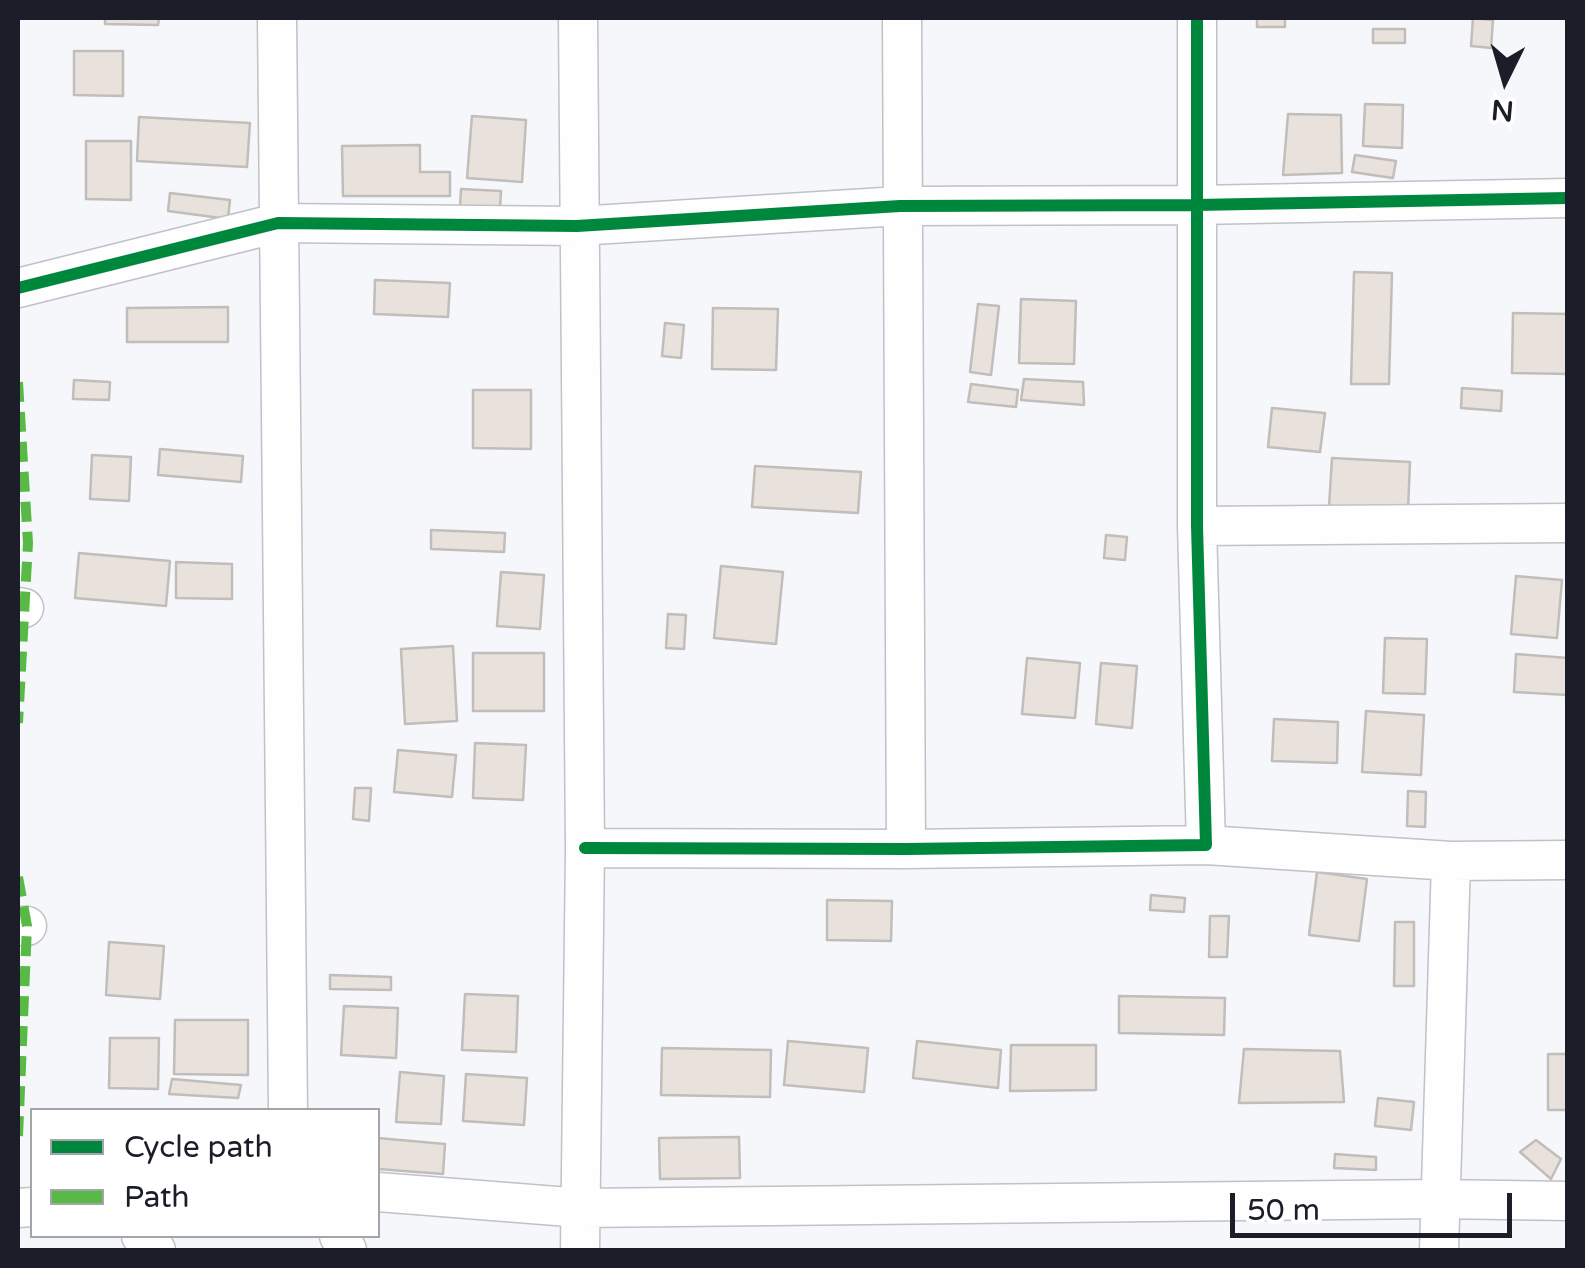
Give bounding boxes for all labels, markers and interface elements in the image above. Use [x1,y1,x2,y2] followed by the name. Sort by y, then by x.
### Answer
[1455,30,1555,130] north arrow
[1490,92,1515,128] text: N
[30,1108,380,1238] legend
[124,1129,273,1166] text: Cycle path
[1235,1173,1518,1235] scale bar
[124,1179,190,1216] text: Path
[1247,1192,1320,1229] text: 50 m

